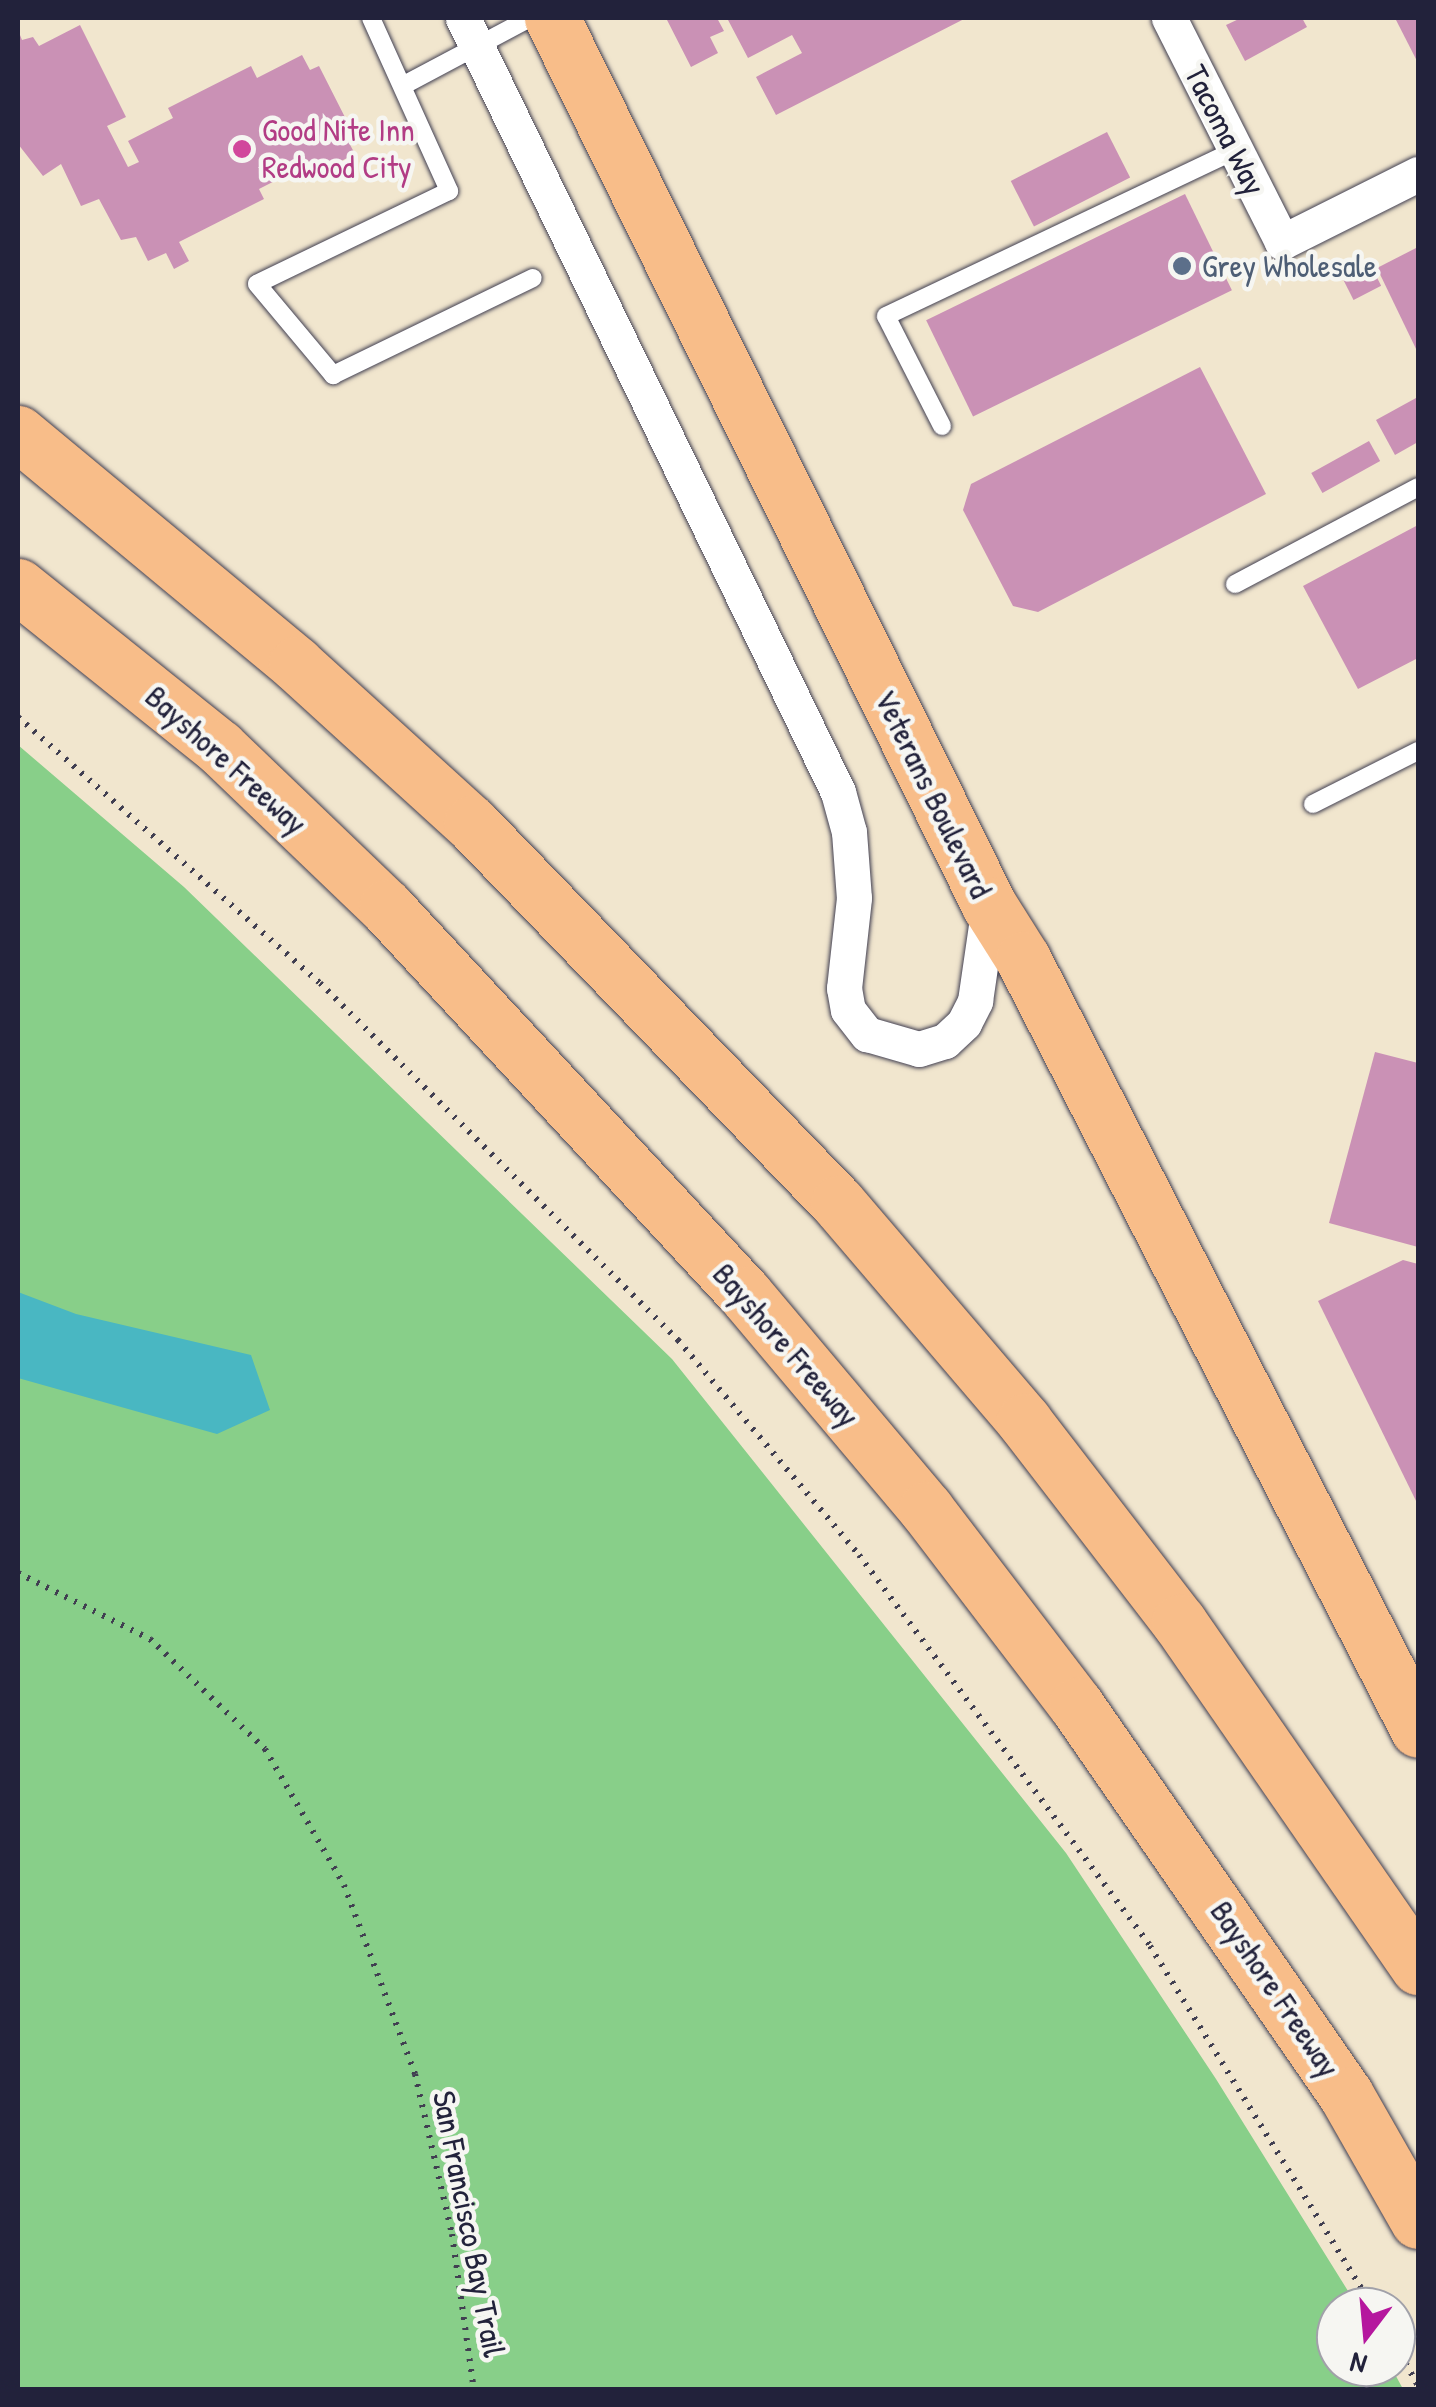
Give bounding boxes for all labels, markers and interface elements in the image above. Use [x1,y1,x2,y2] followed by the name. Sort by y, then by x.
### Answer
[1176,59,1274,201] street label: Tacoma Way
[262,112,415,187] place label: Good Nite Inn Redwood City
[231,138,253,160] marker: Good Nite Inn Redwood City
[1202,247,1377,285] place label: Grey Wholesale
[1171,255,1193,277] marker: Grey Wholesale
[137,677,315,843] street label: Bayshore Freeway
[866,684,1000,904] street label: Veterans Boulevard
[705,1255,867,1435] street label: Bayshore Freeway
[1202,1894,1348,2084] street label: Bayshore Freeway
[424,2088,514,2360] street label: San Francisco Bay Trail
[1316,2287,1416,2387] north arrow
[1346,2344,1371,2384] text: N

